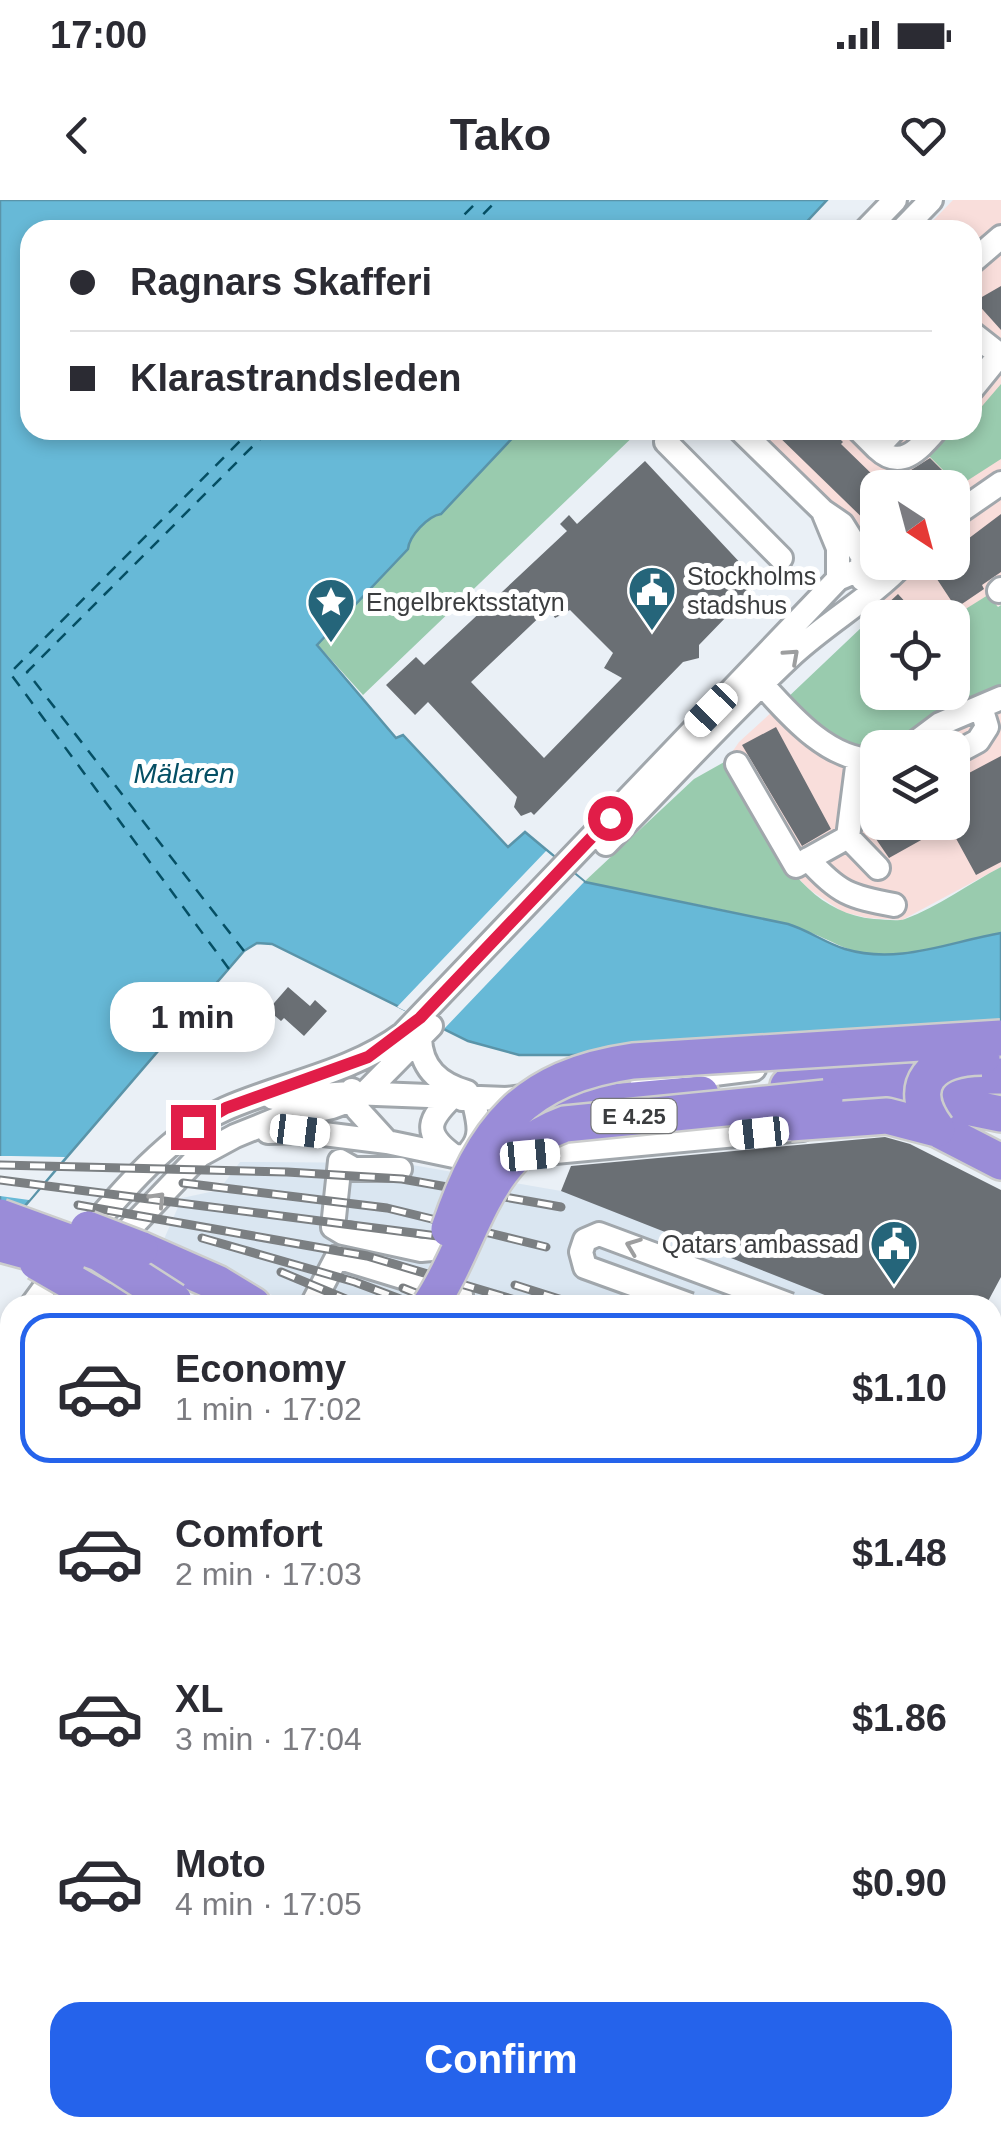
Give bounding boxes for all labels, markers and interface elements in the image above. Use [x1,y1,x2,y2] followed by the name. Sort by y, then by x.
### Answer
[50,14,147,56] text: 17:00
[50,108,105,163] icon: back
[896,108,951,163] icon: heart
[450,109,551,160] text: Tako
[130,261,432,303] text: Ragnars Skafferi
[130,357,462,399] text: Klarastrandsleden
[860,470,970,580] north arrow
[860,470,970,840] map controls
[687,562,816,619] place label: Stockholms stadshus
[626,564,678,632] public building icon: Stockholms stadshus
[305,576,357,644] place icon: Engelbrektsstatyn
[366,588,565,616] place label: Engelbrektsstatyn
[860,600,970,710] button: locate
[780,650,798,668] one-way arrow
[679,678,743,742] car
[860,730,970,840] button: layers
[133,758,235,789] water label: Mälaren
[588,796,633,841] route start
[110,982,276,1052] callout: 1 min
[151,999,234,1035] text: 1 min
[592,1099,676,1133] road number: E 4.25
[171,1105,216,1150] route end
[268,1112,332,1150] car
[728,1115,790,1151] car
[499,1137,561,1173] car
[146,1192,164,1211] one-way arrow
[868,1218,920,1286] public building icon: Qatars ambassad
[662,1230,859,1258] place label: Qatars ambassad
[625,1237,642,1258] one-way arrow
[55,1343,145,1433] icon: car
[175,1348,346,1390] text: Economy
[852,1367,947,1409] text: $1.10
[175,1391,362,1427] text: 1 min · 17:02
[55,1508,145,1598] icon: car
[175,1513,323,1555] text: Comfort
[852,1532,947,1574] text: $1.48
[175,1556,362,1592] text: 2 min · 17:03
[55,1673,145,1763] icon: car
[175,1678,224,1720] text: XL
[852,1697,947,1739] text: $1.86
[175,1721,362,1757] text: 3 min · 17:04
[55,1838,145,1928] icon: car
[175,1843,266,1885] text: Moto
[852,1862,947,1904] text: $0.90
[175,1886,362,1922] text: 4 min · 17:05
[50,2002,952,2117] button: Confirm

